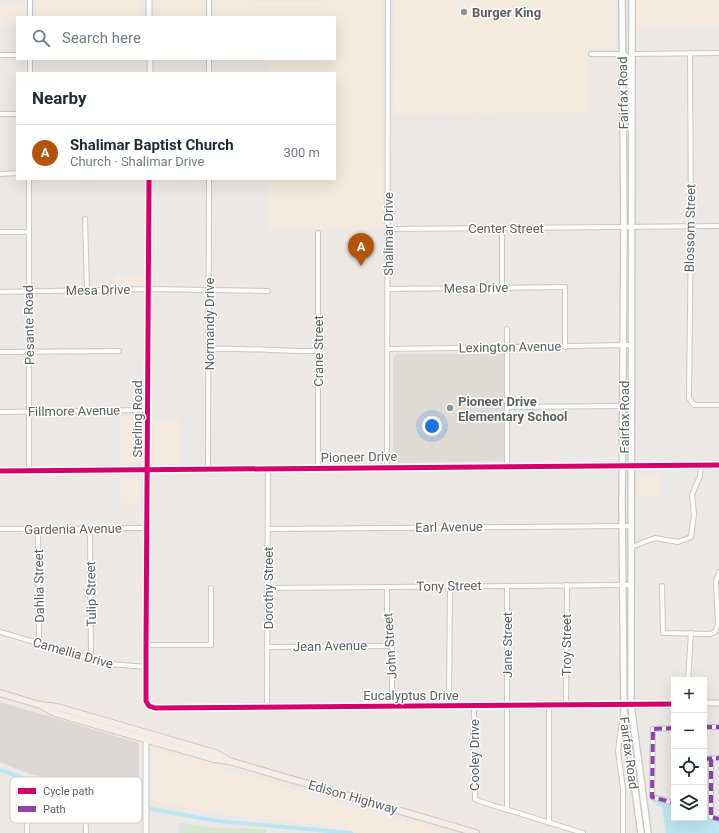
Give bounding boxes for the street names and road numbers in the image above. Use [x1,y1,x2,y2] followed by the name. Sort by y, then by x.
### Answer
[615,56,631,130] street label: Fairfax Road
[682,184,698,272] street label: Blossom Street
[381,192,396,276] street label: Shalimar Drive
[468,221,544,236] street label: Center Street
[202,278,217,370] street label: Normandy Drive
[444,280,508,296] street label: Mesa Drive
[66,282,130,298] street label: Mesa Drive
[21,285,37,365] street label: Pesante Road
[311,315,326,387] street label: Crane Street
[459,339,561,355] street label: Lexington Avenue
[130,380,145,458] street label: Sterling Road
[617,381,632,453] street label: Fairfax Road
[28,403,120,419] street label: Fillmore Avenue
[321,449,398,465] street label: Pioneer Drive
[415,519,483,535] street label: Earl Avenue
[24,521,122,537] street label: Gardenia Avenue
[261,547,276,629] street label: Dorothy Street
[31,549,47,623] street label: Dahlia Street
[83,561,99,627] street label: Tulip Street
[416,578,482,594] street label: Tony Street
[380,612,400,680] street label: John Street
[500,612,515,678] street label: Jane Street
[559,614,574,676] street label: Troy Street
[31,634,115,672] street label: Camellia Drive
[293,638,367,654] street label: Jean Avenue
[363,688,459,703] street label: Eucalyptus Drive
[617,716,641,790] street label: Fairfax Road
[467,719,482,791] street label: Cooley Drive
[307,777,399,817] street label: Edison Highway

